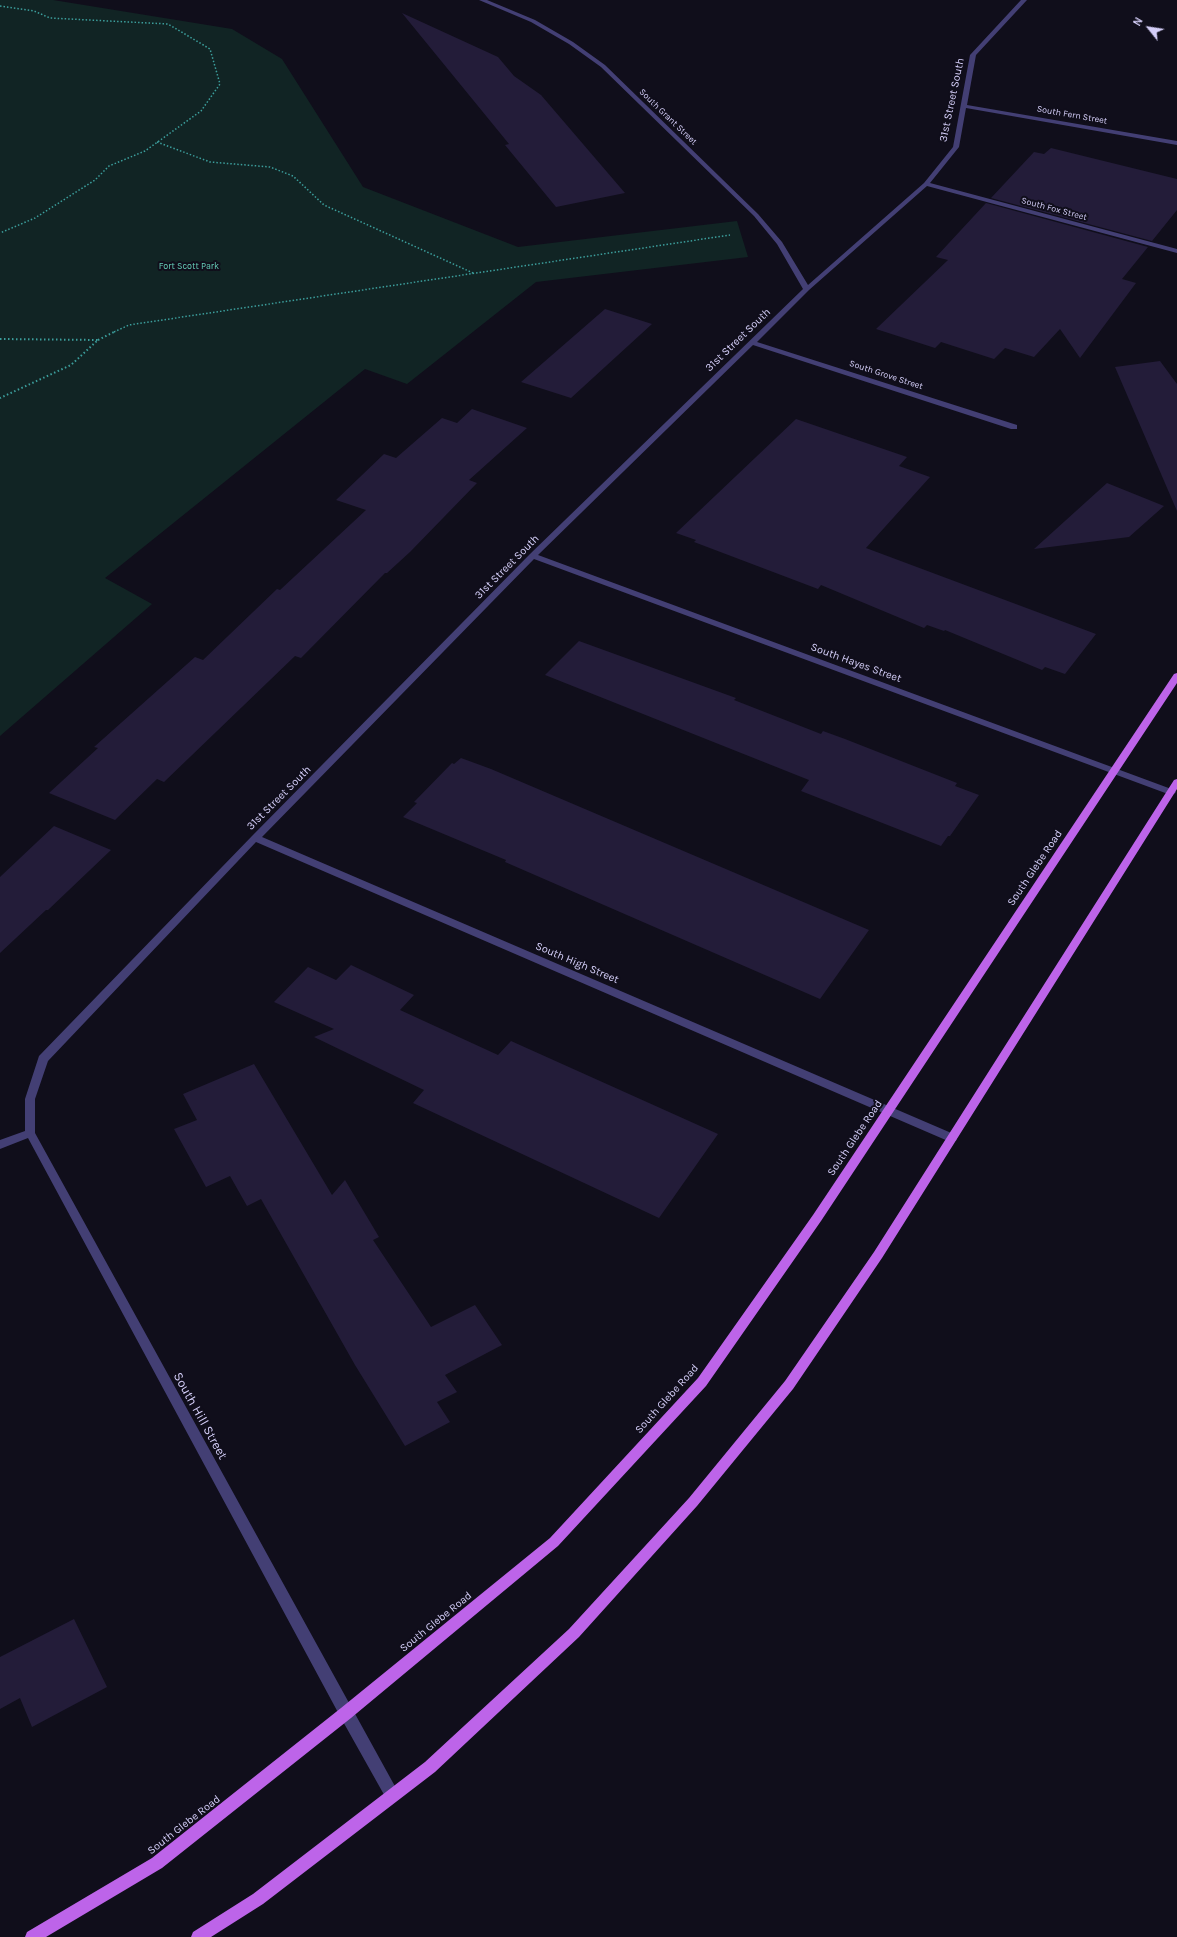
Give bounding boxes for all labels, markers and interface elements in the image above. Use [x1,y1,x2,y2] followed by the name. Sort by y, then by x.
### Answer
[1129,8,1169,48] north arrow
[1131,15,1146,28] text: N
[937,57,967,143] street label: 31st Street South
[637,87,699,147] street label: South Grant Street
[1036,103,1108,127] street label: South Fern Street
[1020,195,1088,223] street label: South Fox Street
[159,261,219,271] park label: Fort Scott Park
[703,306,773,374] street label: 31st Street South
[848,358,924,392] street label: South Grove Street
[472,532,542,602] street label: 31st Street South
[809,640,903,686] street label: South Hayes Street
[244,763,314,833] street label: 31st Street South
[1005,828,1065,908] street label: South Glebe Road
[533,940,621,986] street label: South High Street
[825,1098,885,1178] street label: South Glebe Road
[632,1362,702,1436] street label: South Glebe Road
[170,1370,230,1462] street label: South Hill Street
[397,1589,475,1655] street label: South Glebe Road
[145,1793,223,1857] street label: South Glebe Road

